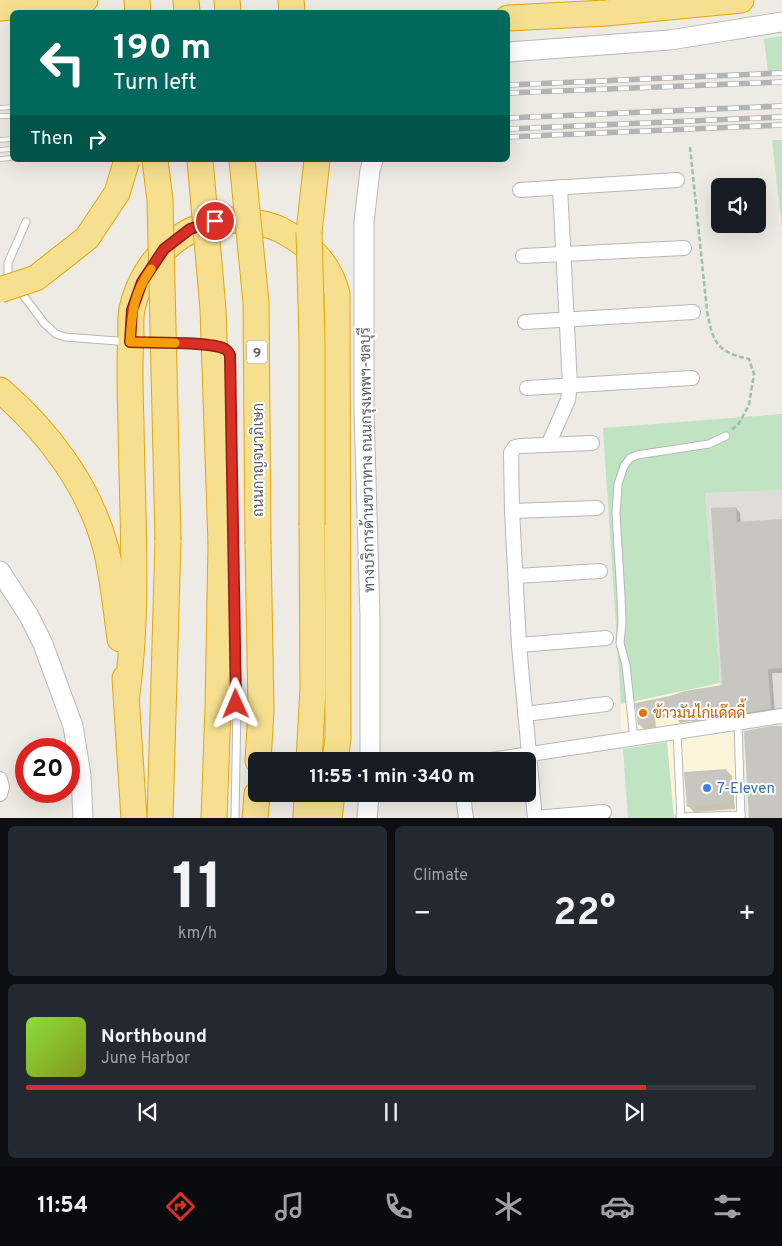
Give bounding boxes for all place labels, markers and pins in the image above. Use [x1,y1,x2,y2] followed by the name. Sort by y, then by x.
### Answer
[194,200,236,242] pin
[653,698,746,724] place label: ข้าวมันไก่แด๊ดดี้
[637,707,649,719] marker: ข้าวมันไก่แด๊ดดี้
[717,780,775,799] place label: 7-Eleven
[701,782,713,794] marker: 7-Eleven

